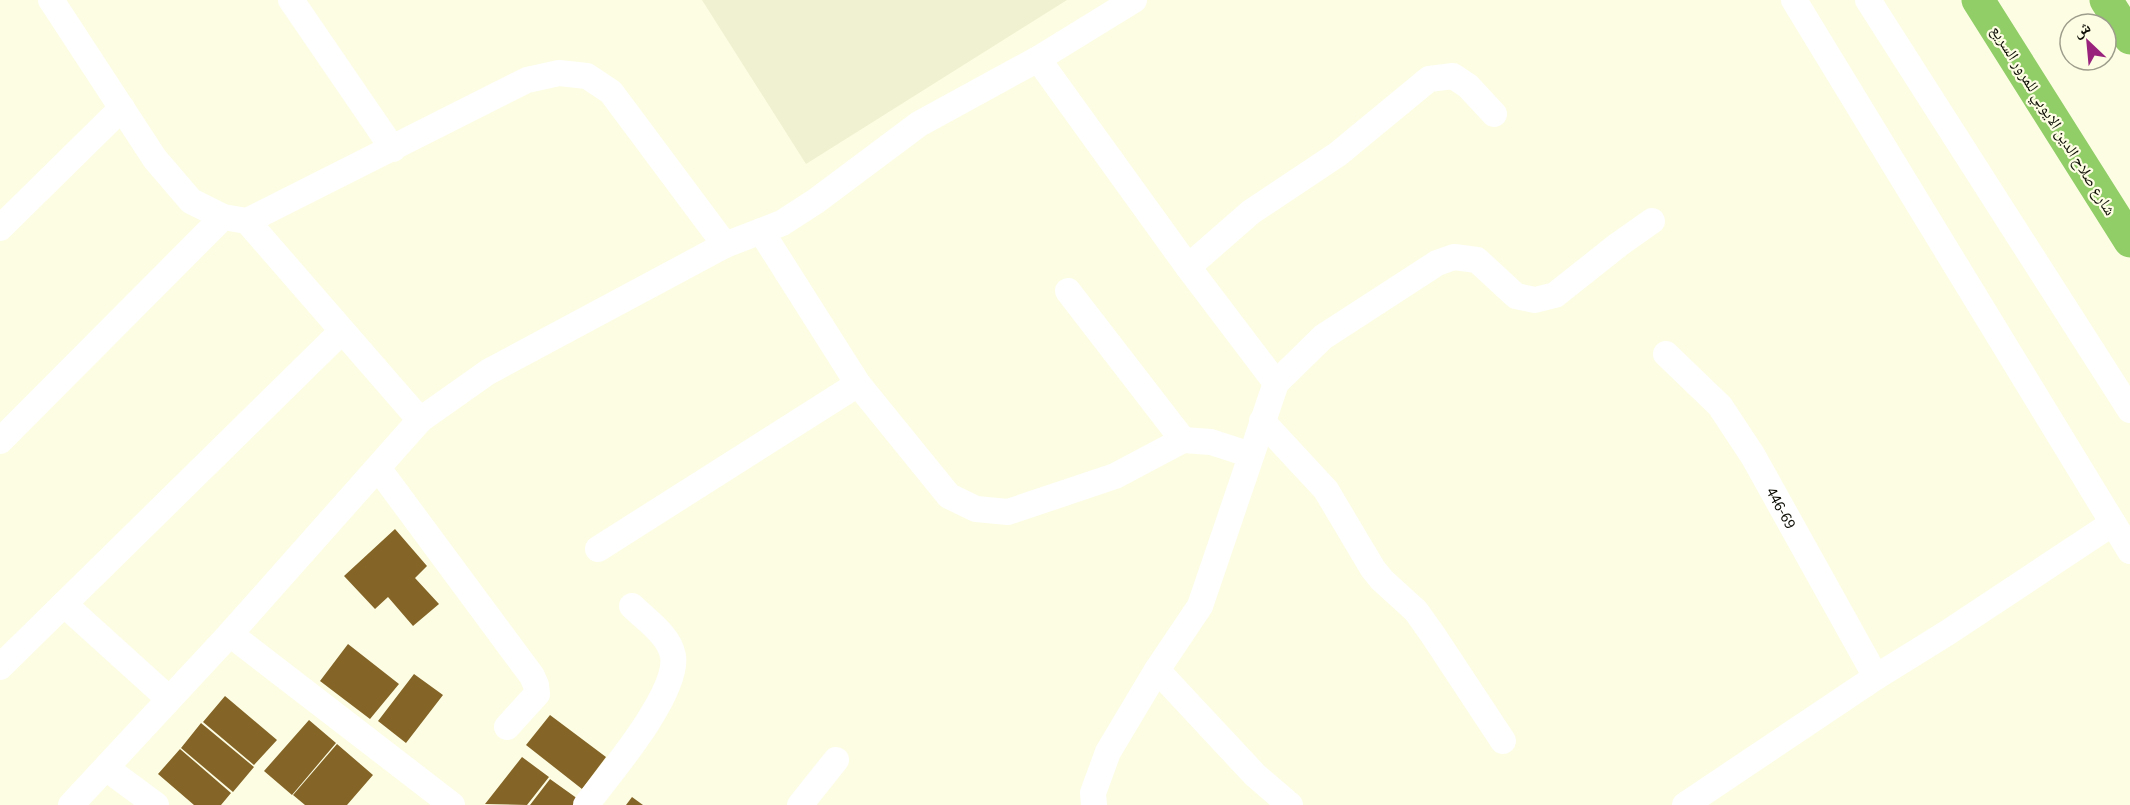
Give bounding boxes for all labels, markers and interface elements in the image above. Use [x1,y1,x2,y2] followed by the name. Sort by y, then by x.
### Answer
[2058,12,2118,72] north arrow
[1987,21,2121,219] street label: شارع صلاح الدين الايوبي للمرور السريع
[1760,483,1801,533] street label: 446-69

